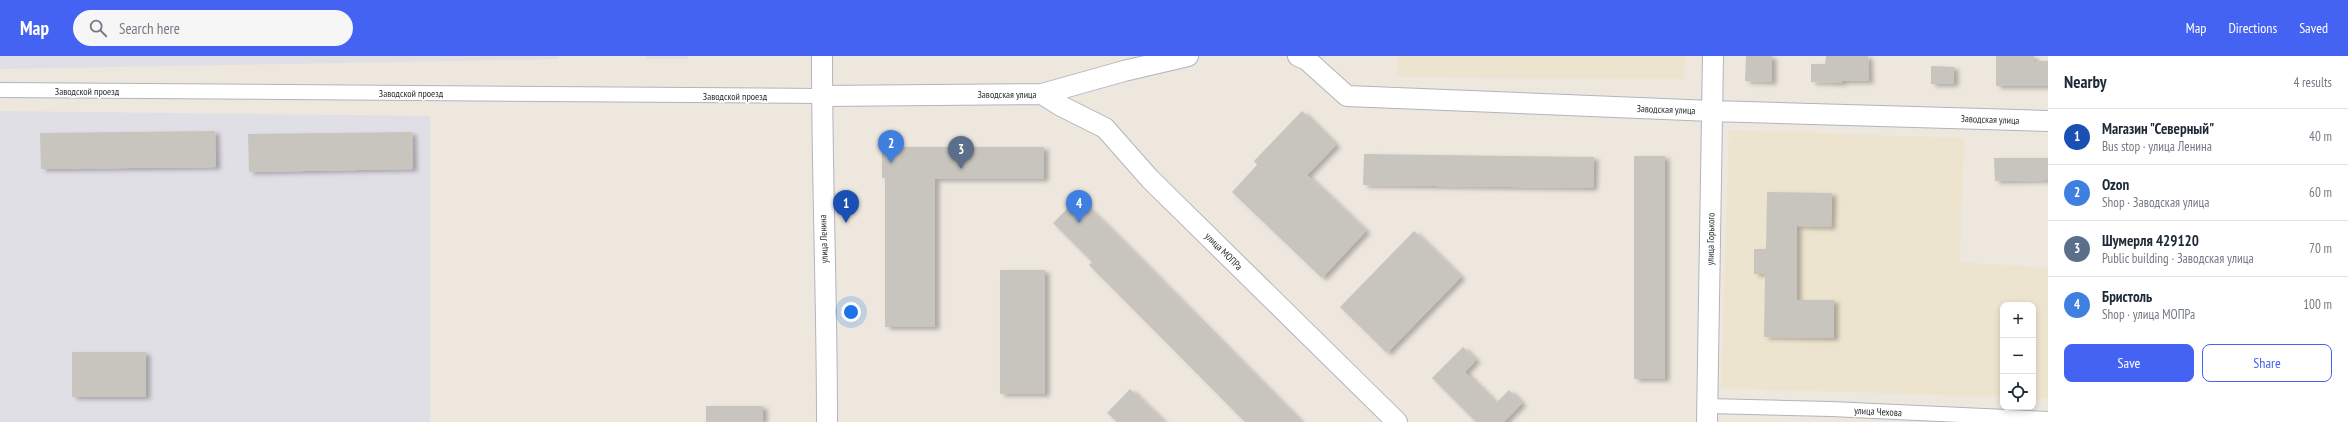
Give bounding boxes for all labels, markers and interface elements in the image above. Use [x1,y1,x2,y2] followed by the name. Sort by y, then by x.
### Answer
[73,10,353,46] search box
[20,16,49,40] text: Map
[87,17,109,39] icon: search
[119,19,180,38] text: Search here
[2186,19,2206,37] text: Map
[2228,19,2277,37] text: Directions
[2299,19,2328,37] text: Saved
[2064,71,2107,93] text: Nearby
[2293,74,2332,91] text: 4 results
[55,85,120,98] street label: Заводской проезд
[379,87,444,100] street label: Заводской проезд
[978,88,1036,101] street label: Заводская улица
[703,90,768,103] street label: Заводской проезд
[1636,102,1696,117] street label: Заводская улица
[1960,112,2020,127] street label: Заводская улица
[2102,119,2214,138] text: Магазин "Северный"
[2074,128,2080,145] text: 1
[2309,128,2332,145] text: 40 m
[878,130,904,163] pin: 2
[948,136,974,169] pin: 3
[2102,138,2212,155] text: Bus stop · улица Ленина
[2102,175,2129,194] text: Ozon
[2074,184,2080,201] text: 2
[2309,184,2332,201] text: 60 m
[833,190,859,223] pin: 1
[1066,190,1092,223] pin: 4
[2102,194,2209,211] text: Shop · Заводская улица
[1704,212,1717,266] street label: улица Горького
[816,214,831,264] street label: улица Ленина
[1202,230,1245,273] street label: улица МОПРа
[2102,231,2199,250] text: Шумерля 429120
[2074,240,2080,257] text: 3
[2309,240,2332,257] text: 70 m
[2102,250,2254,267] text: Public building · Заводская улица
[2102,287,2152,306] text: Бристоль
[2074,296,2080,313] text: 4
[2303,296,2332,313] text: 100 m
[841,302,861,322] your location
[2000,302,2036,410] map controls
[2000,302,2036,338] button: +
[2102,306,2195,323] text: Shop · улица МОПРа
[2000,338,2036,374] button: −
[2064,344,2194,382] button: Save
[2202,344,2332,382] button: Share
[2000,374,2036,410] button: locate
[1854,404,1902,419] street label: улица Чехова

